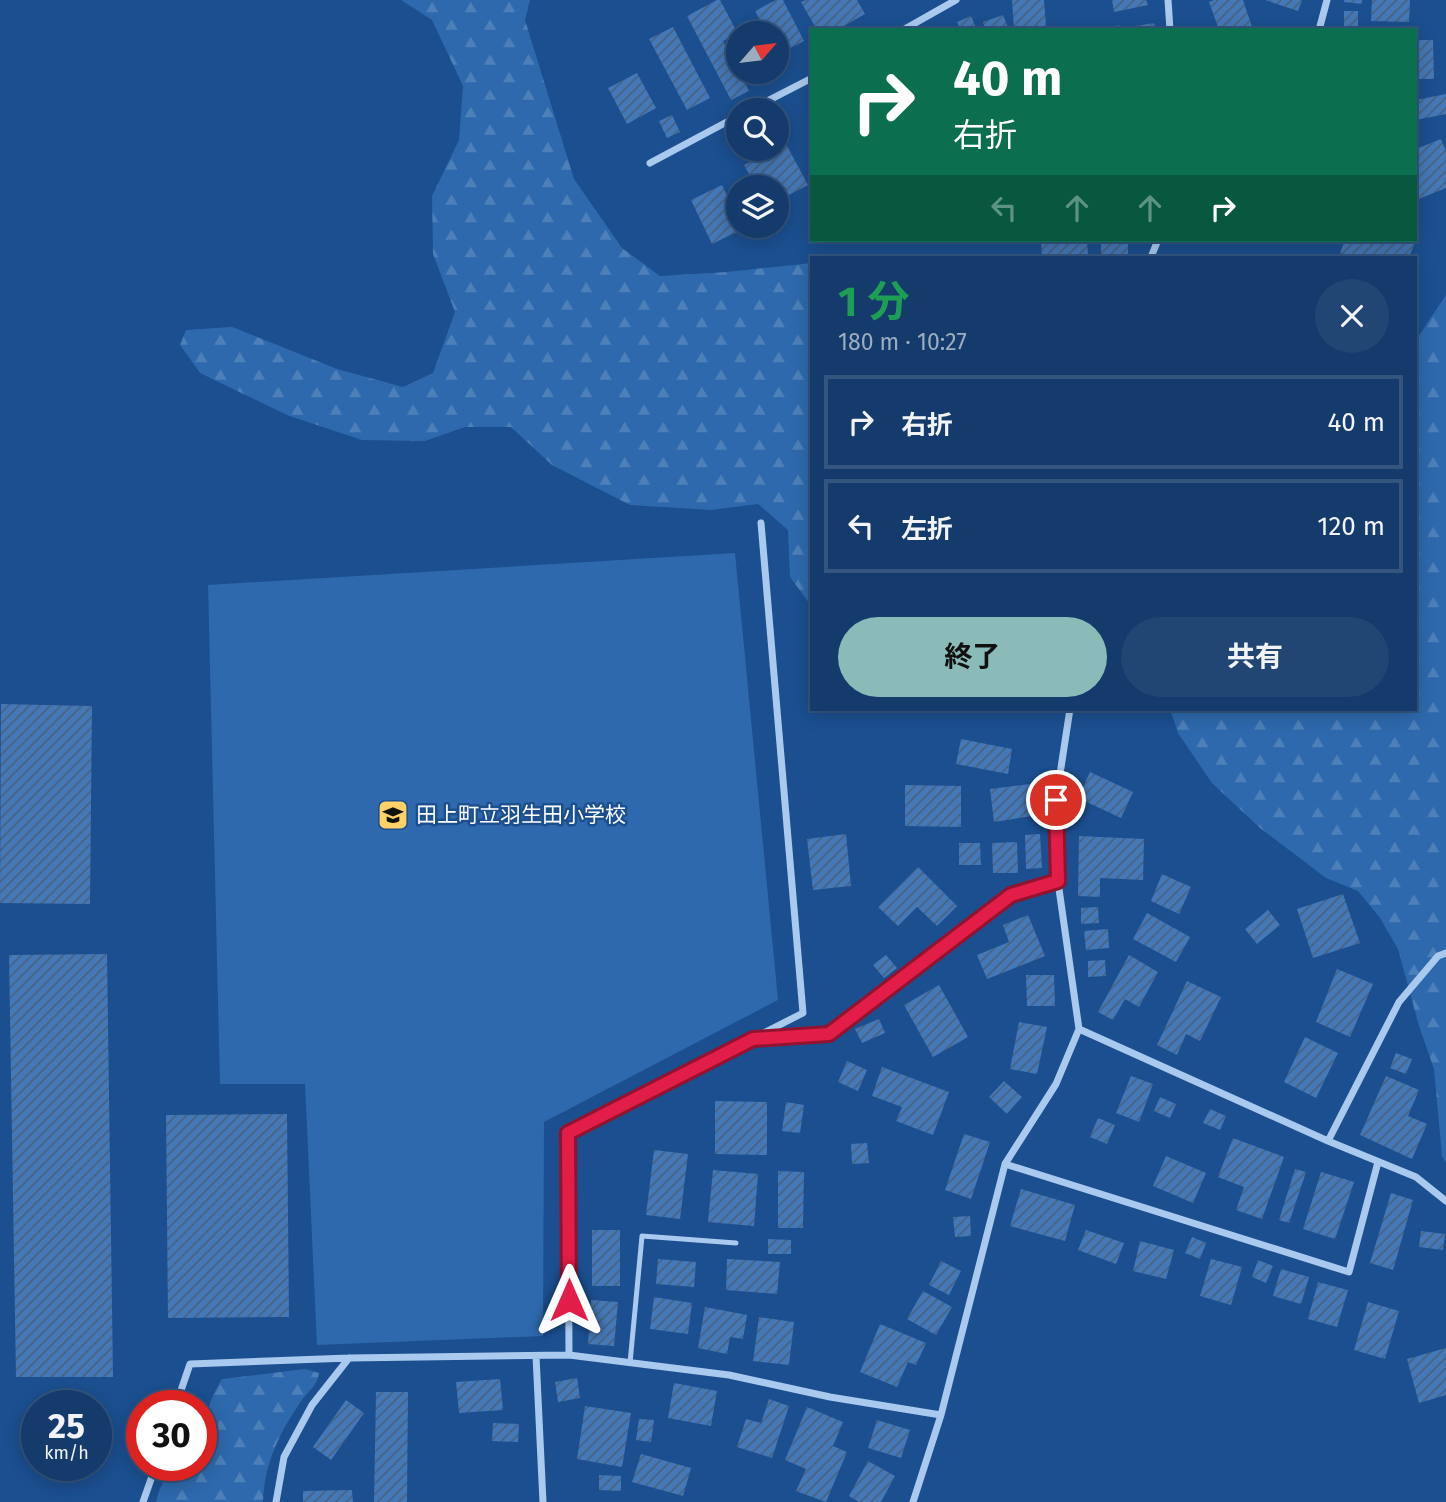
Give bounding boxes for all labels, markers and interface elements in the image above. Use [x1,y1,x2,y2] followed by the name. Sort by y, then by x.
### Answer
[726,21,789,84] north arrow
[726,21,789,238] map controls
[953,49,1062,108] text: 40 m
[838,56,929,147] icon: right
[726,98,789,161] button: search
[953,116,1017,154] text: 右折
[726,175,789,238] button: layers
[985,189,1023,227] icon: left
[1058,189,1096,227] icon: ahead
[1131,189,1169,227] icon: ahead
[1204,189,1242,227] icon: right
[838,277,909,327] text: 1 分
[1315,279,1389,353] button: close
[838,328,967,356] text: 180 m · 10:27
[842,403,880,441] icon: right
[1327,407,1385,438] text: 40 m
[901,410,953,441] text: 右折
[842,507,880,545] icon: left
[1317,511,1385,542] text: 120 m
[901,514,953,545] text: 左折
[838,617,1107,697] button: 終了
[1121,617,1389,697] button: 共有
[1026,770,1086,830] pin
[1037,781,1075,819] icon: arrive
[376,798,410,832] school or university icon: 田上町立羽生田小学校
[416,802,626,828] place label: 田上町立羽生田小学校
[532,1263,606,1337] position arrow
[126,1390,217,1481] speed limit sign: 30
[48,1405,85,1447] text: 25
[44,1442,89,1464] text: km/h

